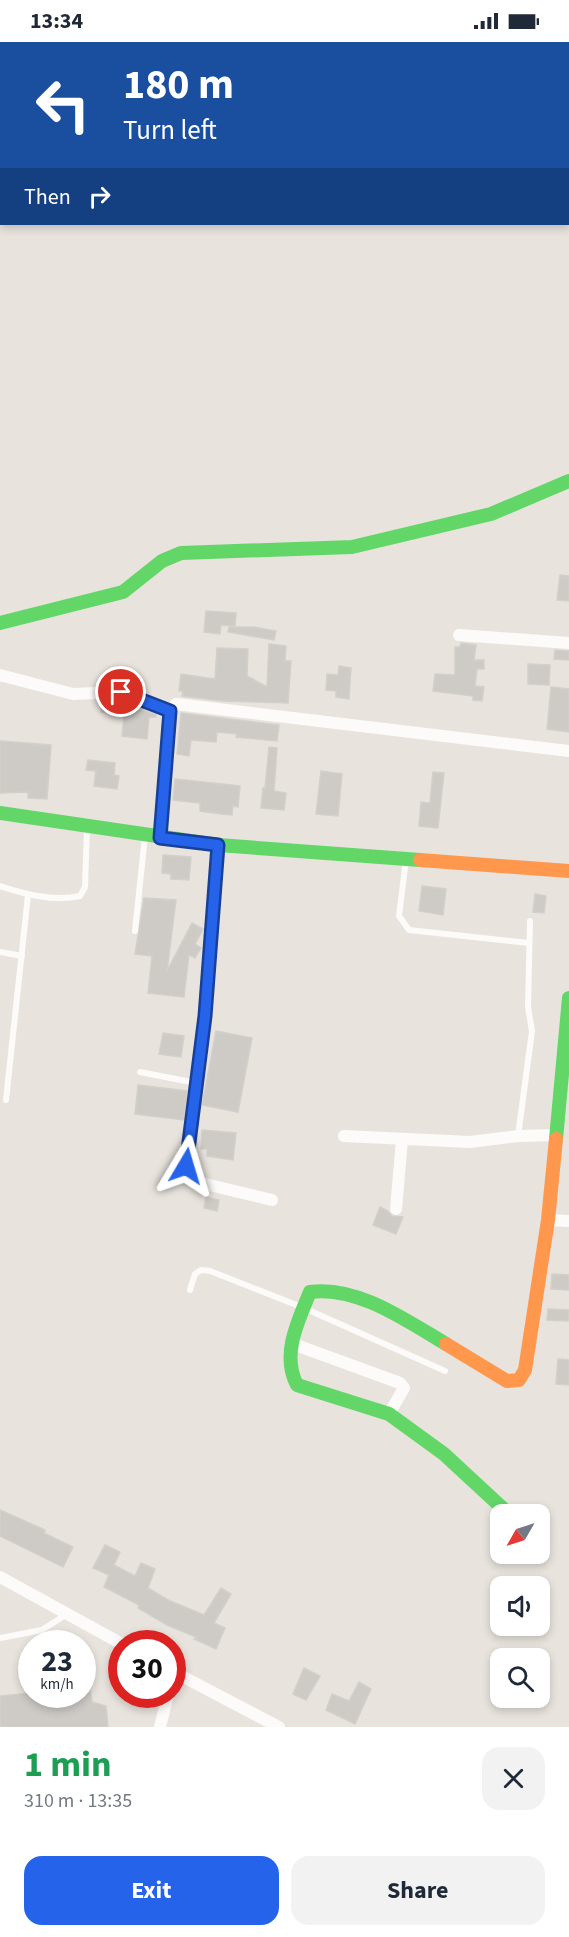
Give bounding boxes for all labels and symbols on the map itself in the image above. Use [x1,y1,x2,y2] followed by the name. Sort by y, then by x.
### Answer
[95,666,146,717] pin
[154,1134,218,1198] position arrow
[490,1504,550,1564] north arrow
[108,1630,186,1708] speed limit sign: 30

